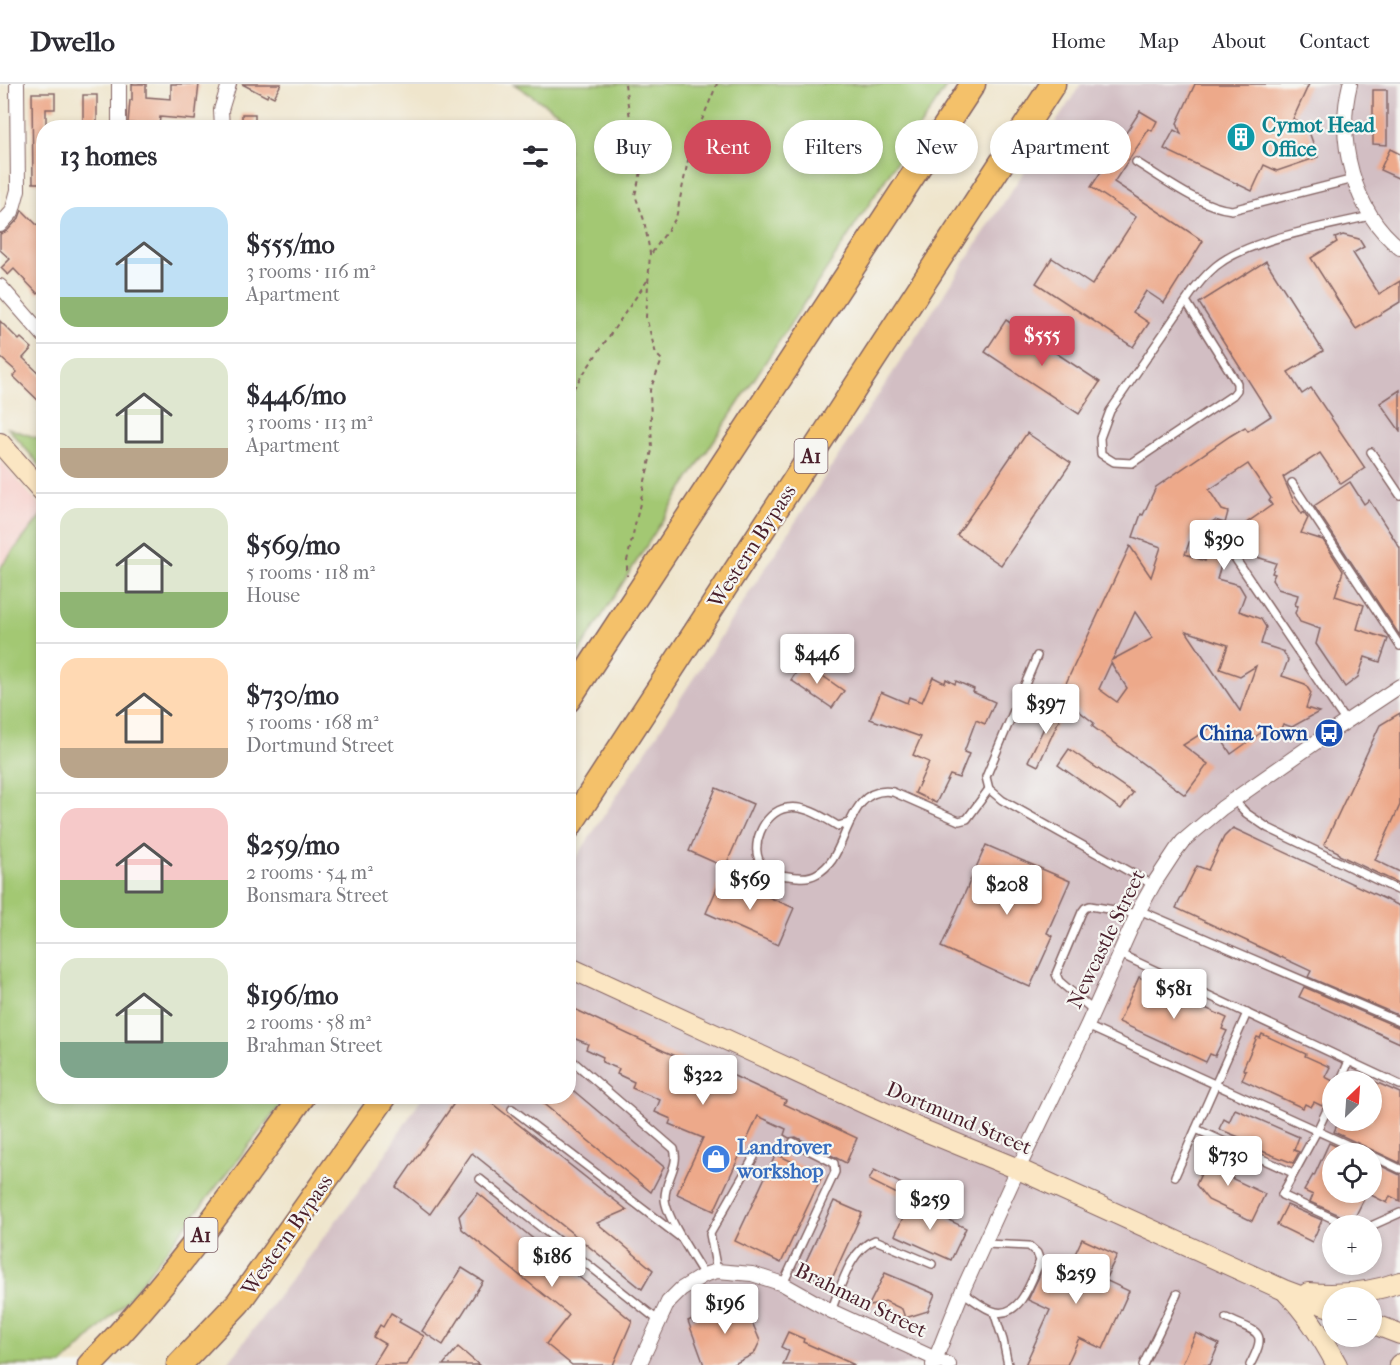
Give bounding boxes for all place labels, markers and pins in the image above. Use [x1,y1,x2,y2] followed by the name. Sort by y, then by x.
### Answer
[1262,113,1376,161] place label: Cymot Head Office
[1225,121,1257,153] building icon: Cymot Head Office
[1006,316,1078,367] pin: $555
[1188,520,1260,571] pin: $390
[781,634,853,685] pin: $446
[1010,684,1082,735] pin: $397
[1313,717,1345,749] bus stop icon: China Town
[1199,721,1309,745] place label: China Town
[714,860,786,911] pin: $569
[971,865,1043,916] pin: $208
[1138,969,1210,1020] pin: $581
[667,1055,739,1106] pin: $322
[736,1135,833,1183] place label: Landrover workshop
[1192,1136,1264,1187] pin: $730
[700,1143,732,1175] shop icon: Landrover workshop
[894,1180,966,1231] pin: $259
[516,1237,588,1288] pin: $186
[1040,1254,1112,1305] pin: $259
[689,1284,761,1335] pin: $196

